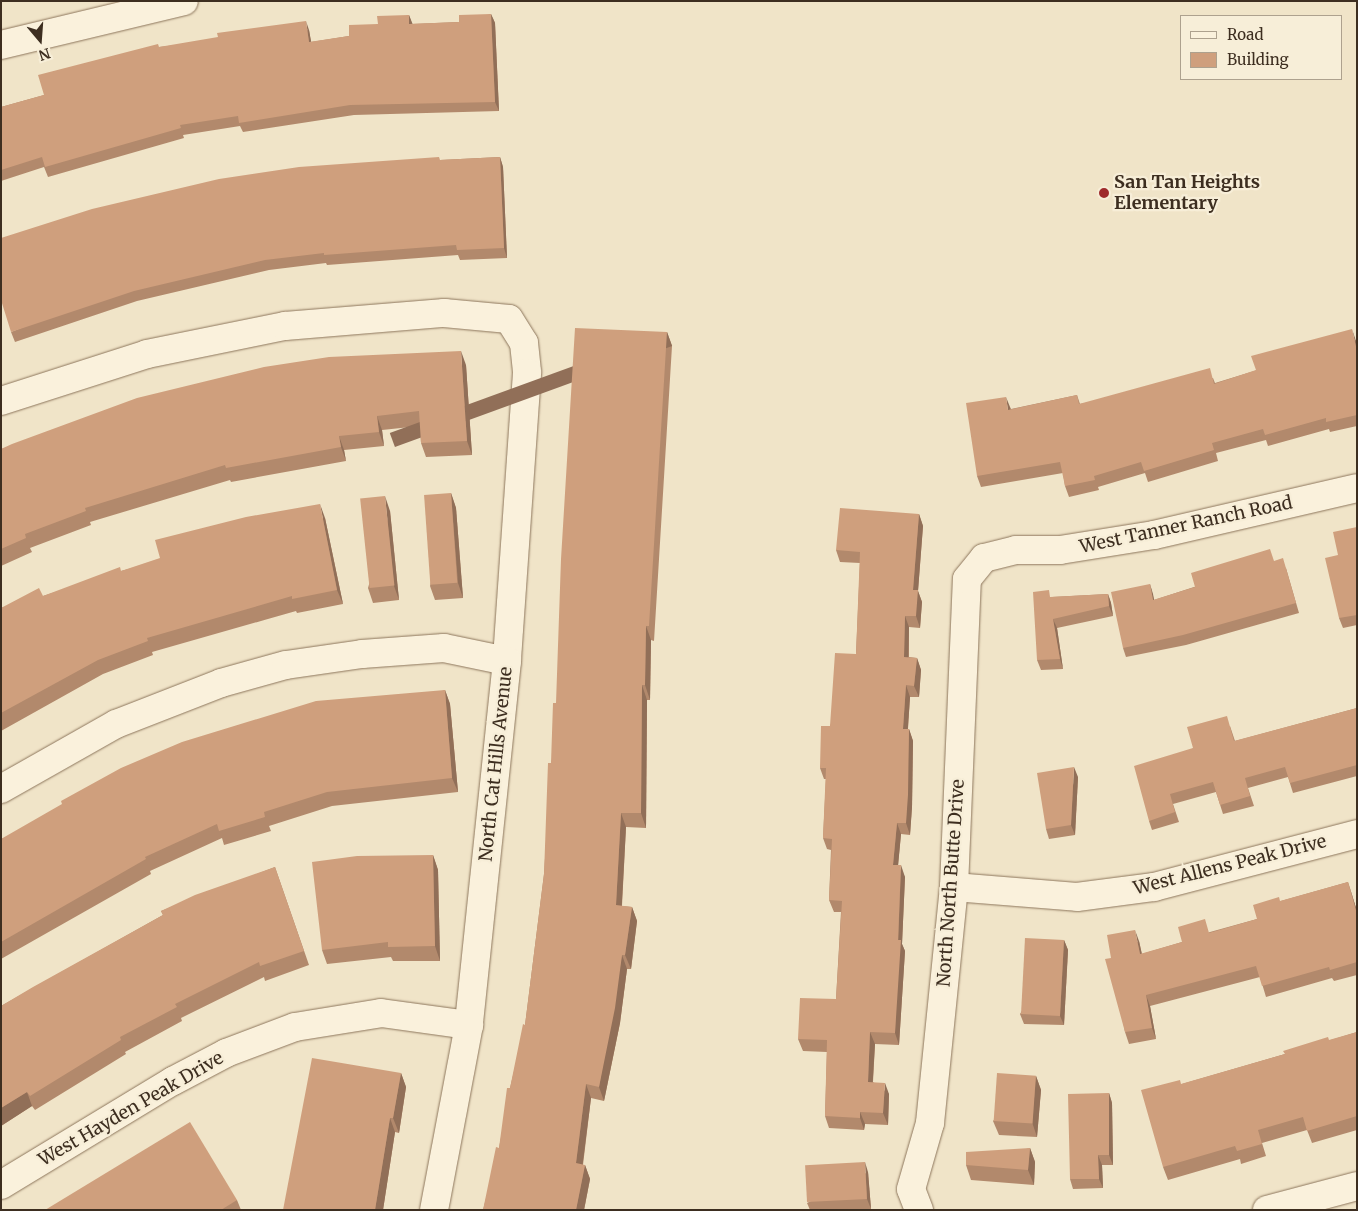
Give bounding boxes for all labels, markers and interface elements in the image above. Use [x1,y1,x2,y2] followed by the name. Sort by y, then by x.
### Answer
[15,15,65,65] north arrow
[1180,15,1343,80] legend
[1227,25,1263,44] text: Road
[37,44,53,65] text: N
[1227,50,1289,69] text: Building
[1114,172,1260,214] place label: San Tan Heights Elementary
[1098,187,1110,199] marker: San Tan Heights Elementary
[1078,492,1294,558] street label: West Tanner Ranch Road
[475,666,517,862] street label: North Cat Hills Avenue
[933,778,969,988] street label: North North Butte Drive
[1131,831,1329,899] street label: West Allens Peak Drive
[35,1047,227,1171] street label: West Hayden Peak Drive

